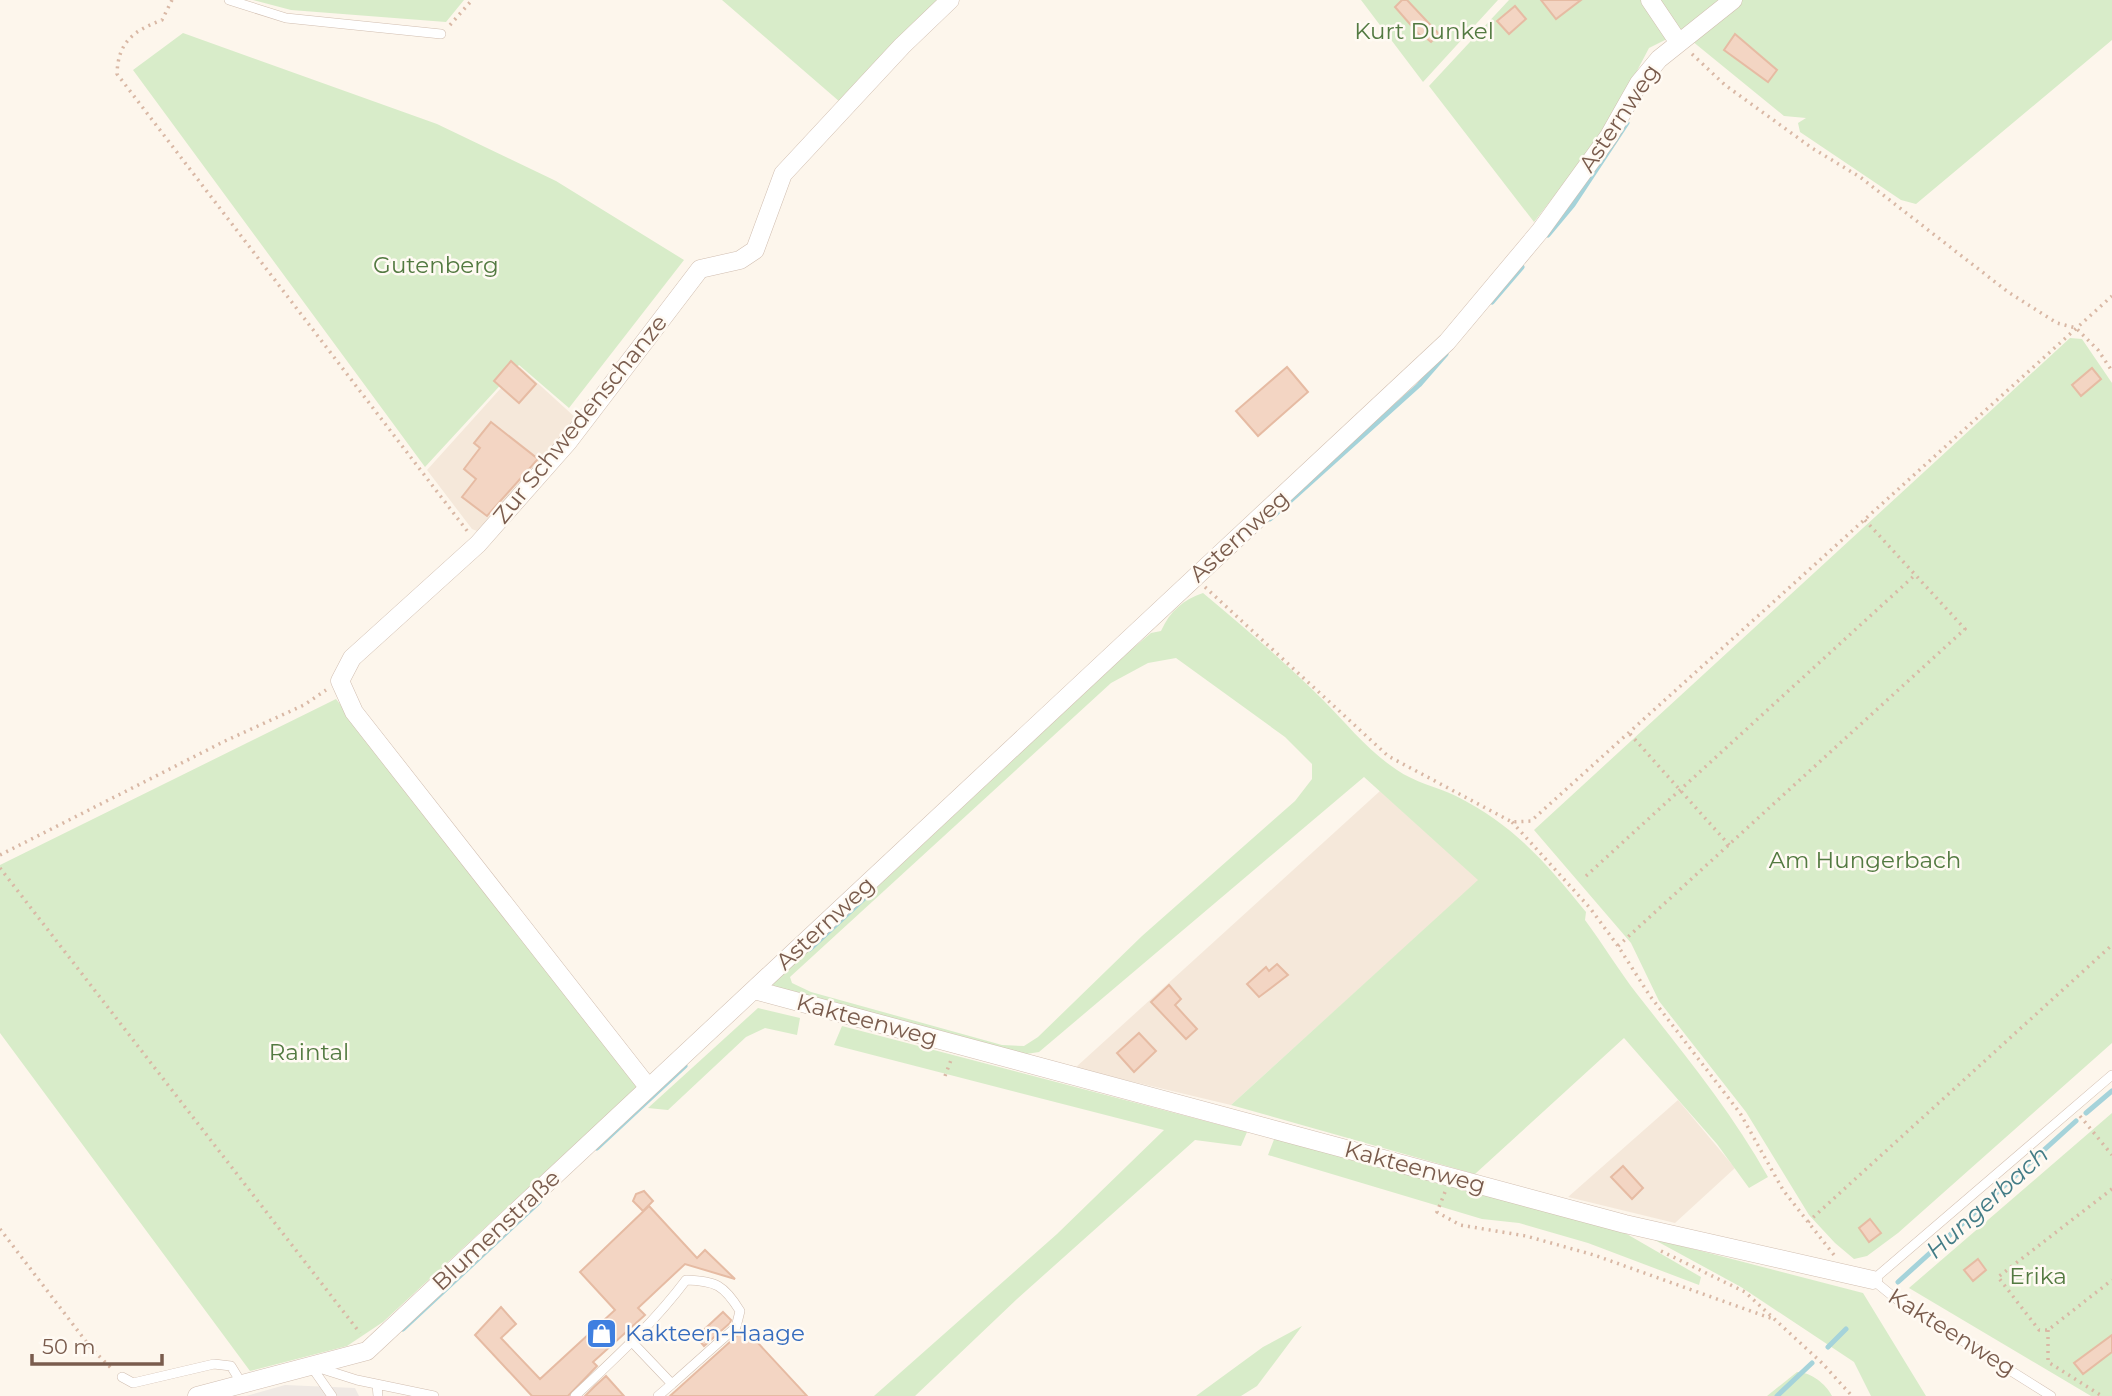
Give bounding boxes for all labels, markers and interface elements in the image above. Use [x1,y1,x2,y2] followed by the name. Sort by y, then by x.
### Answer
[1354,17,1494,45] park label: Kurt Dunkel
[1573,59,1665,177] street label: Asternweg
[373,251,499,279] park label: Gutenberg
[487,309,673,529] street label: Zur Schwedenschanze
[1183,484,1295,588] street label: Asternweg
[1769,846,1961,874] park label: Am Hungerbach
[770,870,880,976] street label: Asternweg
[793,988,941,1052] street label: Kakteenweg
[269,1038,349,1066] park label: Raintal
[1341,1135,1489,1199] street label: Kakteenweg
[1920,1140,2054,1264] water label: Hungerbach
[426,1164,566,1296] street label: Blumenstraße
[2009,1262,2067,1290] park label: Erika
[1883,1282,2021,1382] street label: Kakteenweg
[585,1316,619,1350] shop icon: Kakteen-Haage
[625,1319,805,1347] place label: Kakteen-Haage
[32,1322,161,1366] scale bar
[42,1334,96,1359] text: 50 m

